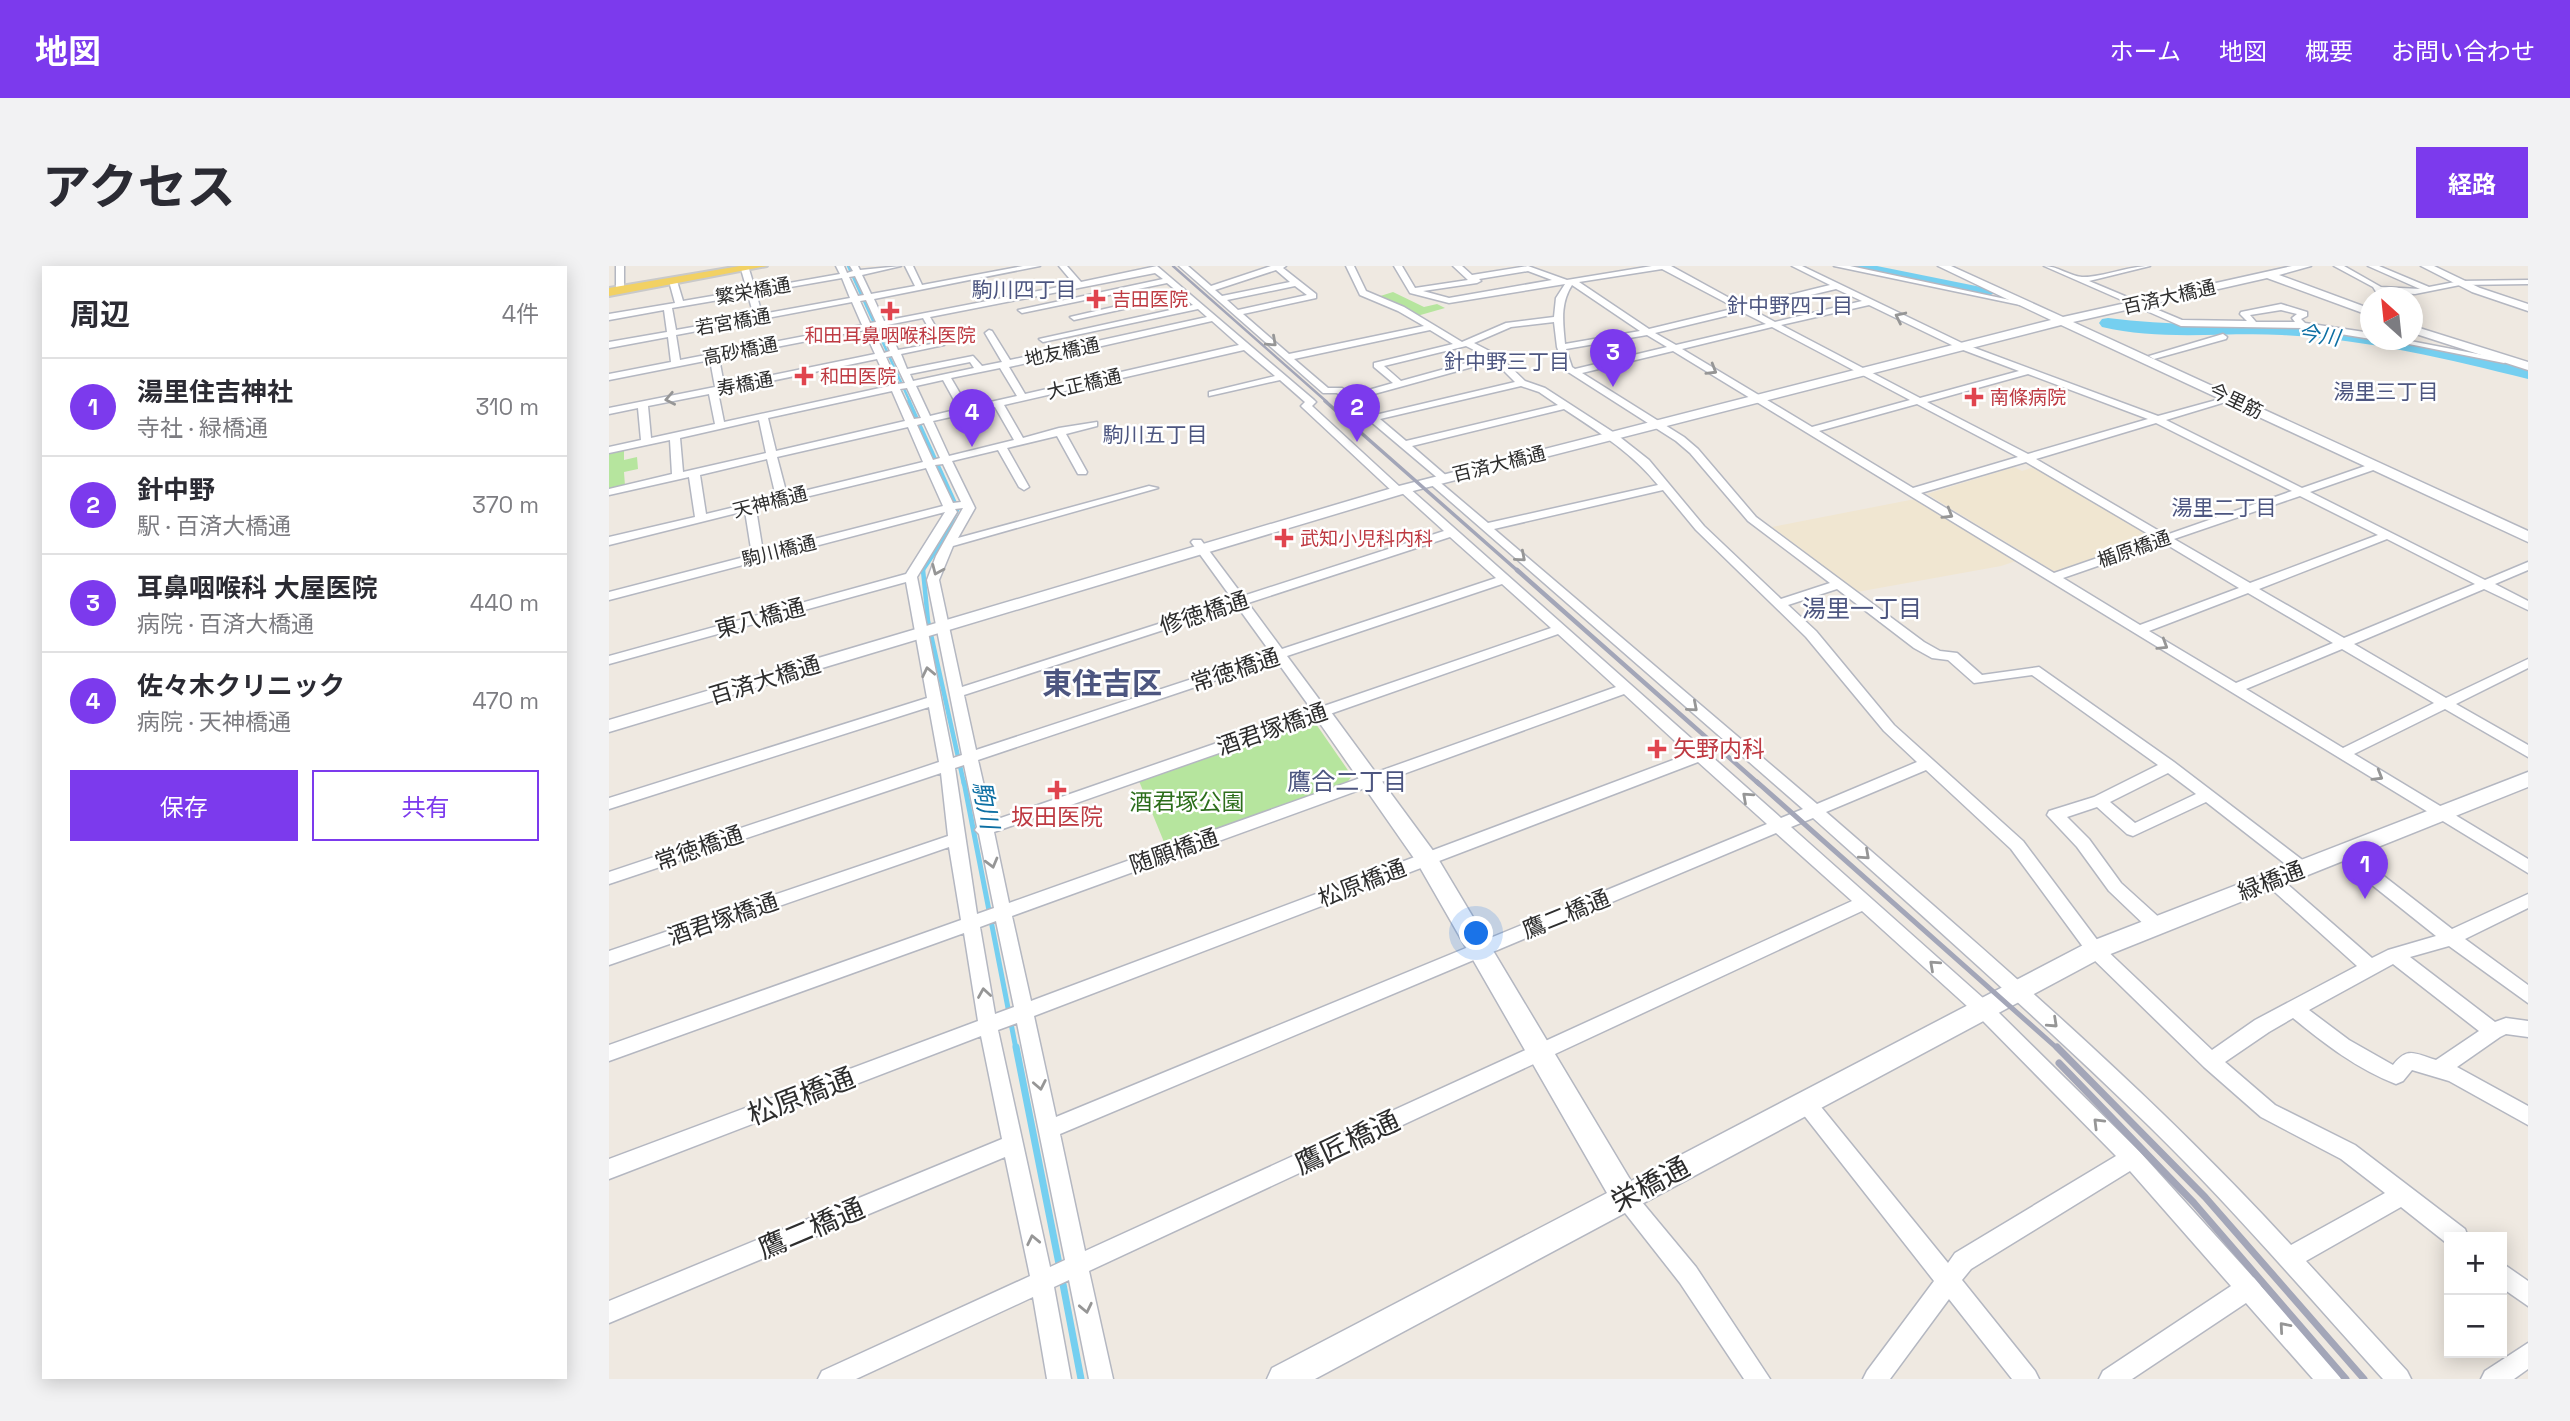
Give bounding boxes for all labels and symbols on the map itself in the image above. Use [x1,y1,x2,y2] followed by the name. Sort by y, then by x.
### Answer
[713,272,793,310] street label: 繁栄橋通
[2120,274,2218,320] street label: 百済大橋通
[972,276,1077,303] district label: 駒川四丁目
[1112,287,1188,312] place label: 吉田医院
[2360,287,2423,350] north arrow
[1086,289,1106,309] marker: 吉田医院
[1727,292,1853,319] district label: 針中野四丁目
[880,301,900,321] marker: 和田耳鼻咽喉科医院
[693,303,773,341] street label: 若宮橋通
[1895,311,1907,325] one-way arrow
[2296,319,2344,352] water label: 今川
[804,323,976,348] place label: 和田耳鼻咽喉科医院
[1590,329,1636,387] pin: 3
[700,331,780,371] street label: 高砂橋通
[1022,332,1102,372] street label: 地友橋通
[1264,334,1277,346] one-way arrow
[1444,348,1570,375] district label: 針中野三丁目
[1705,362,1718,375] one-way arrow
[1044,363,1124,405] street label: 大正橋通
[820,364,896,389] place label: 和田医院
[715,366,775,402] street label: 寿橋通
[794,366,814,386] marker: 和田医院
[2205,378,2267,424] street label: 今里筋
[2334,378,2439,405] district label: 湯里三丁目
[1334,384,1380,442] pin: 2
[1990,385,2066,410] place label: 南條病院
[1964,387,1984,407] marker: 南條病院
[949,389,995,447] pin: 4
[664,390,676,405] one-way arrow
[1103,421,1208,448] district label: 駒川五丁目
[1450,440,1548,488] street label: 百済大橋通
[730,481,810,523] street label: 天神橋通
[2172,494,2277,521] district label: 湯里二丁目
[1940,506,1953,519] one-way arrow
[2094,525,2174,573] street label: 楯原橋通
[1300,526,1433,551] place label: 武知小児科内科
[1274,528,1294,548] marker: 武知小児科内科
[739,530,819,572] street label: 駒川橋通
[1513,549,1526,561] one-way arrow
[932,563,946,575] one-way arrow
[1156,585,1252,641] street label: 修徳橋通
[712,592,808,644] street label: 東八橋通
[1802,593,1922,624] district label: 湯里一丁目
[2156,636,2169,649] one-way arrow
[1187,642,1283,698] street label: 常徳橋通
[706,649,824,711] street label: 百済大橋通
[1042,664,1162,703] district label: 東住吉区
[921,666,936,678] one-way arrow
[1213,696,1331,762] street label: 酒君塚橋通
[1684,698,1697,711] one-way arrow
[1673,734,1765,764] place label: 矢野内科
[1647,739,1667,759] marker: 矢野内科
[1287,766,1407,797] district label: 鷹合二丁目
[2371,768,2384,781] one-way arrow
[966,778,1006,834] water label: 駒川
[1047,780,1067,800] marker: 坂田医院
[1130,787,1245,817] park label: 酒君塚公園
[1742,793,1755,805] one-way arrow
[1011,802,1103,832] place label: 坂田医院
[651,819,747,877] street label: 常徳橋通
[1126,822,1222,880] street label: 随願橋通
[2342,841,2388,899] pin: 1
[1857,847,1870,859] one-way arrow
[1314,853,1410,913] street label: 松原橋通
[2233,855,2309,907] street label: 緑橋通
[983,857,998,869] one-way arrow
[1518,883,1614,945] street label: 鷹二橋通
[664,886,782,952] street label: 酒君塚橋通
[1459,916,1493,950] your location
[1929,961,1942,973] one-way arrow
[976,987,991,999] one-way arrow
[2045,1015,2058,1027] one-way arrow
[742,1059,860,1133] street label: 松原橋通
[1032,1079,1047,1091] one-way arrow
[1289,1102,1405,1182] street label: 鷹匠橋通
[2093,1119,2106,1132] one-way arrow
[1604,1148,1696,1220] street label: 栄橋通
[752,1190,870,1266] street label: 鷹二橋通
[1027,1234,1042,1246] one-way arrow
[1077,1302,1092,1314] one-way arrow
[2280,1323,2292,1336] one-way arrow

